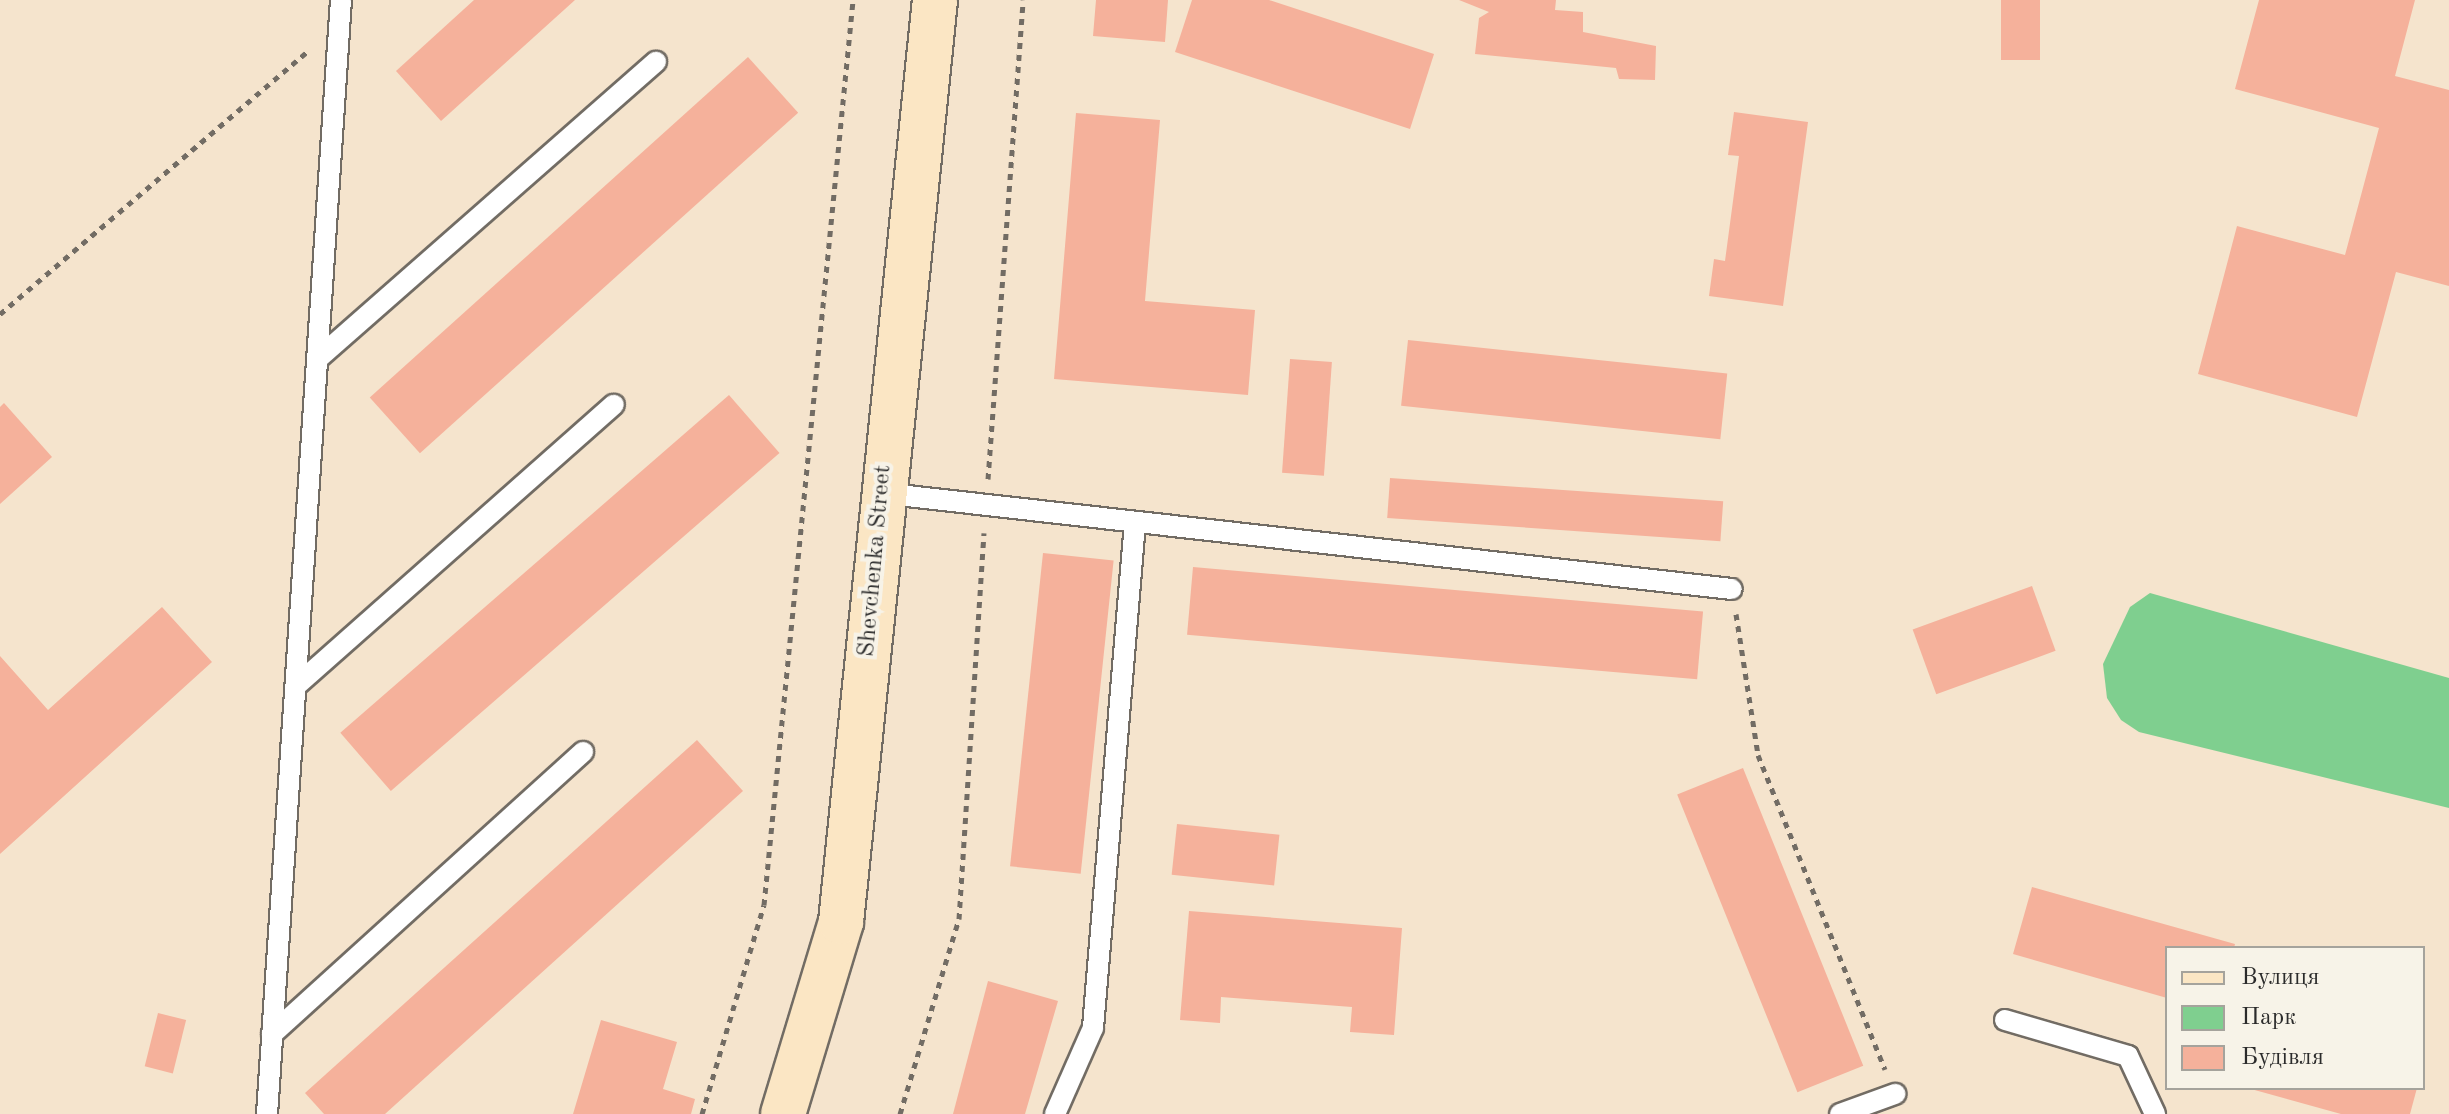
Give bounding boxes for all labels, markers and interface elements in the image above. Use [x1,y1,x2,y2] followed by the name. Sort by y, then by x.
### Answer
[853,464,899,658] street label: Shevchenka Street
[2165,946,2425,1090] legend
[2241,966,2320,990] text: Вулиця
[2241,1006,2296,1030] text: Парк
[2241,1046,2324,1070] text: Будівля

